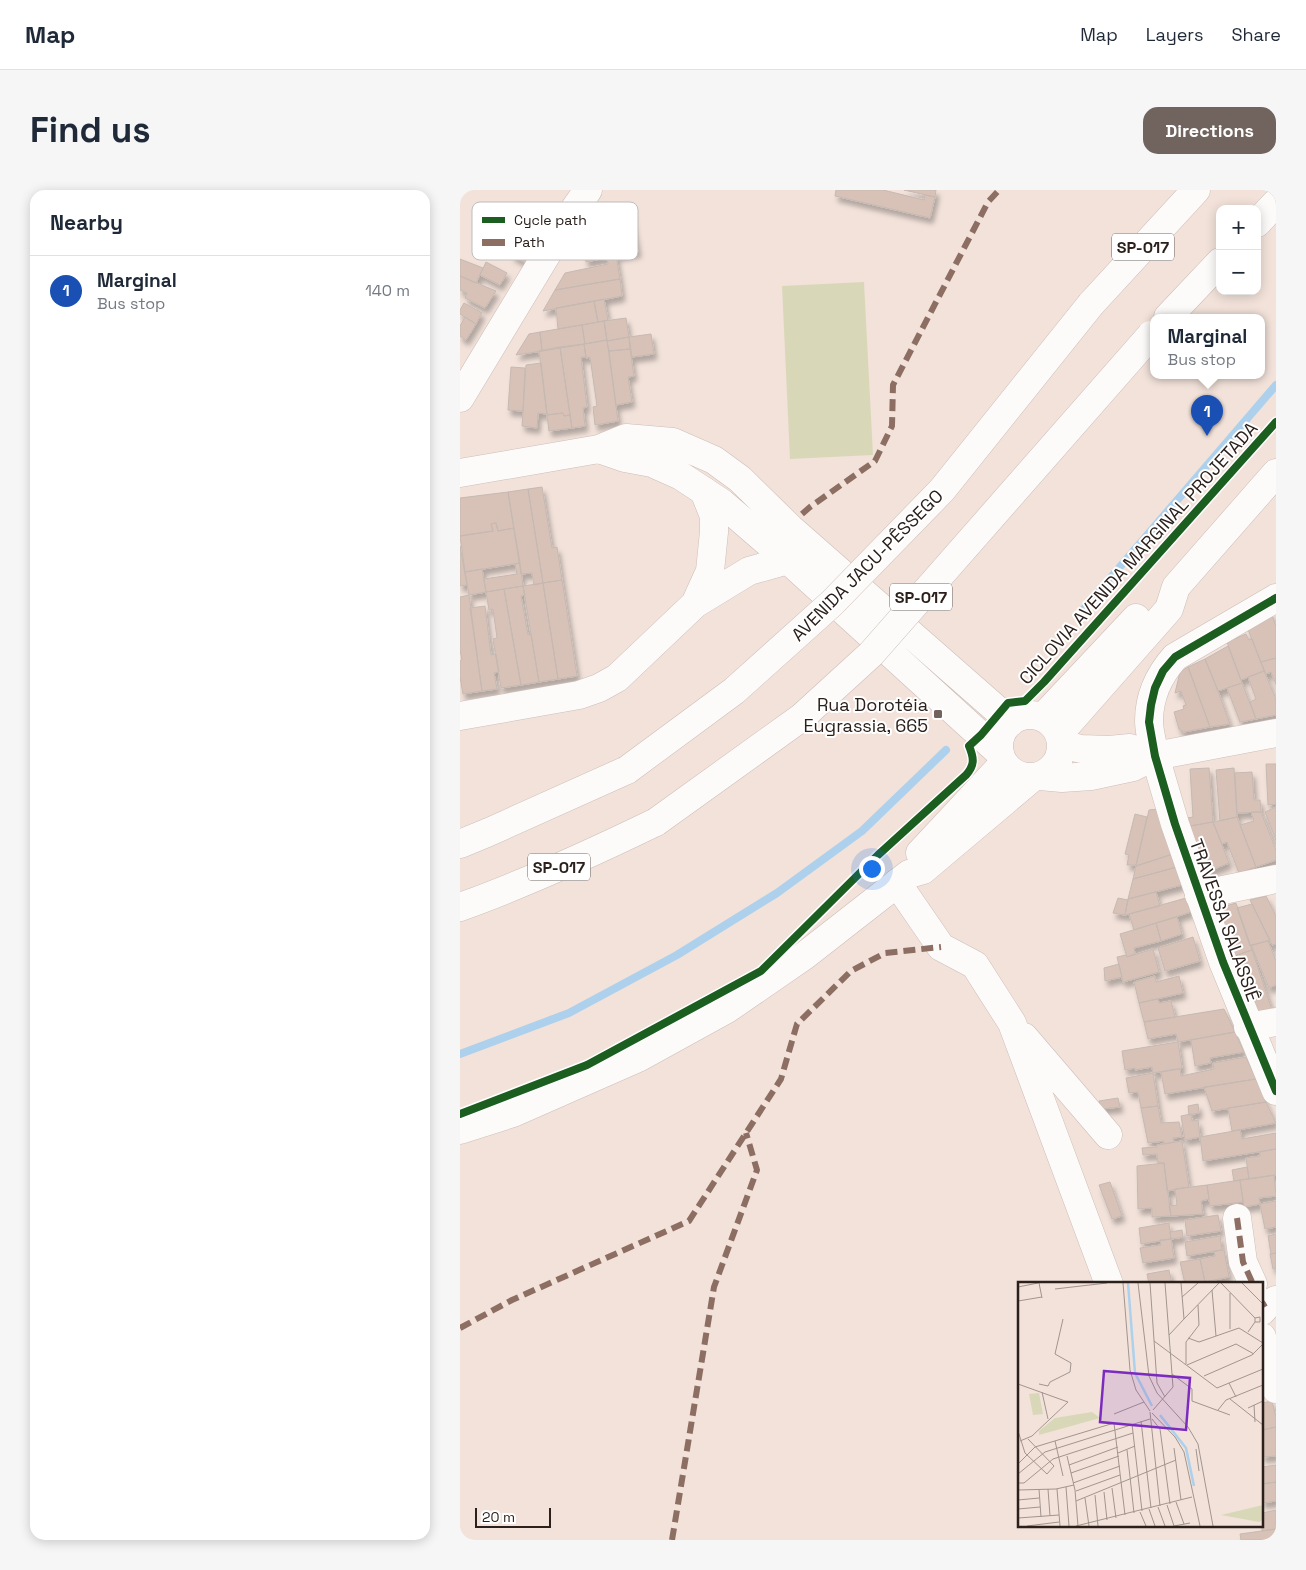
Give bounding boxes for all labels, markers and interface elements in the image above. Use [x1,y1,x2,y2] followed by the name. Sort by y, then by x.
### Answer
[25,19,75,50] text: Map
[1080,23,1118,46] text: Map
[1146,23,1203,46] text: Layers
[1231,23,1281,46] text: Share
[1143,107,1276,154] button: Directions
[30,108,151,152] text: Find us
[472,202,638,260] legend
[1216,205,1261,295] map controls
[1216,205,1261,250] button: +
[50,209,123,236] text: Nearby
[514,211,587,229] text: Cycle path
[514,233,545,251] text: Path
[1112,234,1174,260] road number: SP-017
[1216,250,1261,295] button: −
[97,268,177,293] text: Marginal
[62,280,70,301] text: 1
[365,280,410,301] text: 140 m
[97,293,165,314] text: Bus stop
[1150,314,1265,379] popup
[1168,324,1247,349] text: Marginal
[1168,349,1236,370] text: Bus stop
[1191,395,1223,436] pin: 1
[1014,417,1262,689] street label: CICLOVIA AVENIDA MARGINAL PROJETADA
[786,484,948,646] street label: AVENIDA JACU-PÊSSEGO
[890,584,952,611] road number: SP-017
[803,693,928,737] place label: Rua Dorotéia Eugrassia, 665
[932,708,944,720] marker: Rua Dorotéia Eugrassia, 665
[1185,836,1265,1004] street label: TRAVESSA SALASSIÊ
[528,854,590,880] road number: SP-017
[859,856,885,882] your location
[1018,1282,1264,1528] inset map
[475,1505,551,1528] scale bar
[482,1508,515,1526] text: 20 m

